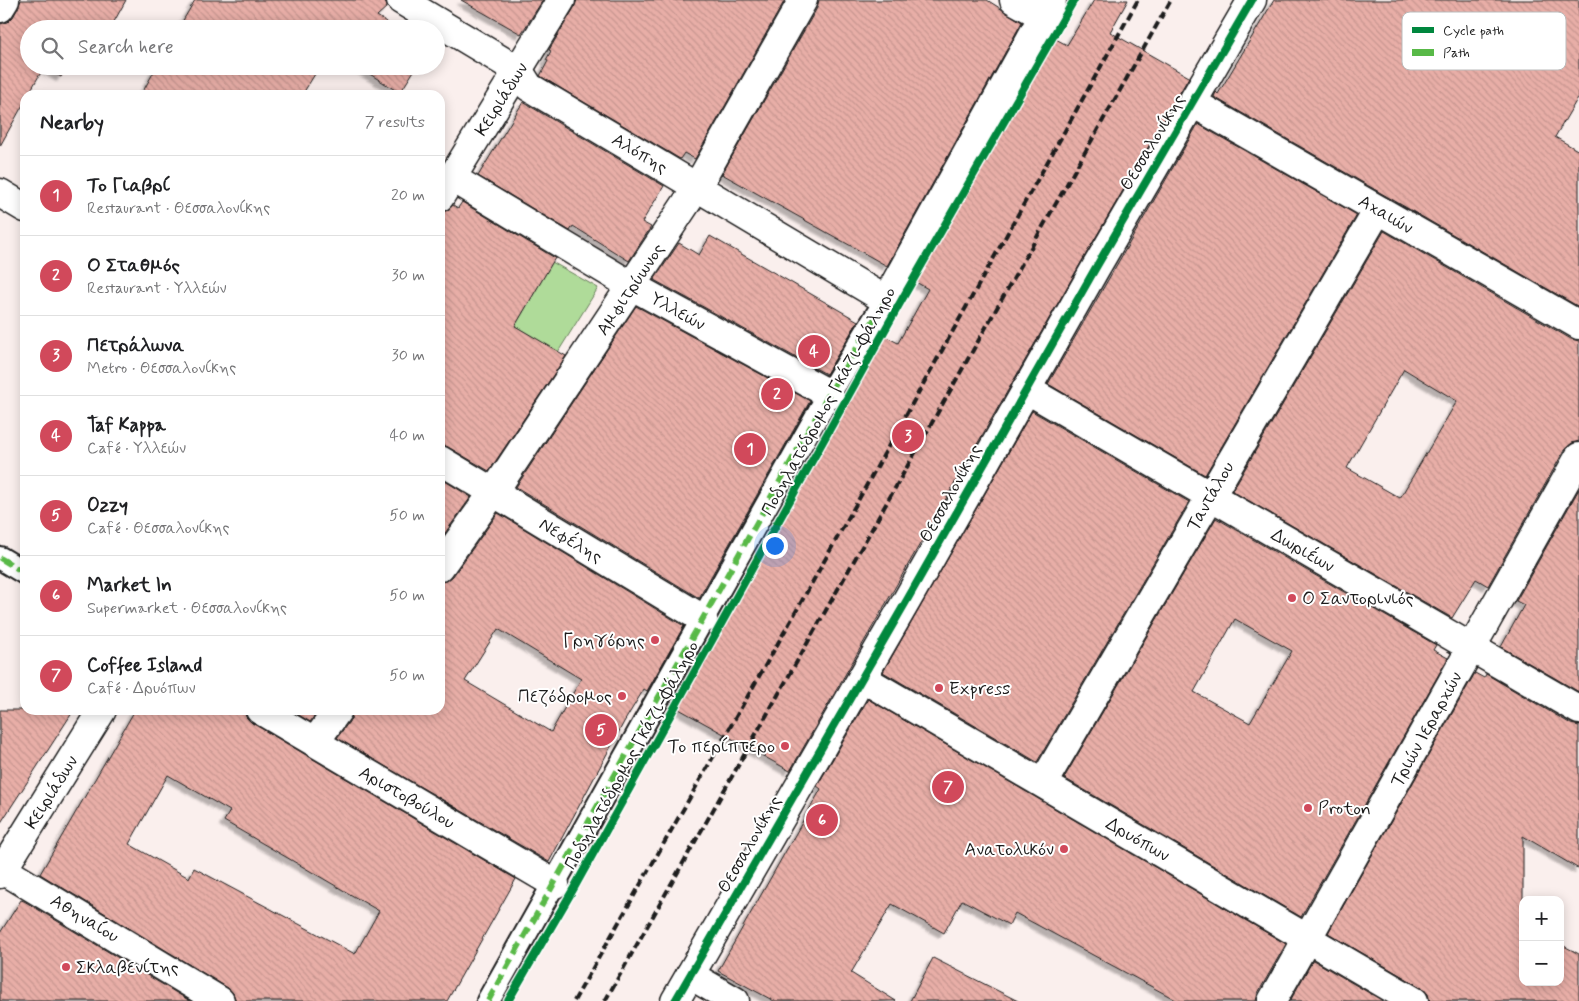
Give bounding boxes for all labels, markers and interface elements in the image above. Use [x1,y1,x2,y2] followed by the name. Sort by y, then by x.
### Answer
[1402,12,1566,70] legend
[20,20,445,75] search box
[1443,22,1504,40] text: Cycle path
[38,34,66,62] icon: search
[78,35,174,60] text: Search here
[1443,44,1470,62] text: Path
[470,58,534,141] street label: Κειριάδων
[1115,90,1191,195] street label: Θεσσαλονίκης
[40,109,104,137] text: Nearby
[365,112,425,133] text: 7 results
[607,128,672,180] street label: Αλόπης
[87,173,170,198] text: Το Γιαβρί
[52,185,60,206] text: 1
[391,185,425,206] text: 20 m
[1354,190,1417,240] street label: Αχαιών
[87,198,270,219] text: Restaurant · Θεσσαλονίκης
[591,239,671,340] street label: Αμφιτρύωνος
[87,253,180,278] text: Ο Σταθμός
[52,265,60,286] text: 2
[392,265,425,286] text: 30 m
[87,278,227,299] text: Restaurant · Υλλεών
[756,283,902,520] street label: Ποδηλατόδρομος Γκάζι-Φάληρο
[646,287,709,337] street label: Υλλεών
[798,332,830,370] pin: 4
[87,333,184,358] text: Πετράλωνα
[52,345,60,366] text: 3
[392,345,425,366] text: 30 m
[87,358,236,379] text: Metro · Θεσσαλονίκης
[761,375,793,413] pin: 2
[87,413,166,438] text: Taf Kappa
[892,417,924,455] pin: 3
[51,425,61,446] text: 4
[389,425,425,446] text: 40 m
[734,430,766,468] pin: 1
[87,438,186,459] text: Café · Υλλεών
[914,440,988,547] street label: Θεσσαλονίκης
[1181,457,1240,536] street label: Ταντάλου
[87,493,128,518] text: Ozzy
[51,505,61,526] text: 5
[389,505,425,526] text: 50 m
[534,512,607,569] street label: Νεφέλης
[87,518,230,539] text: Café · Θεσσαλονίκης
[1266,522,1339,579] street label: Δωριέων
[762,533,788,559] your location
[87,573,172,598] text: Market In
[52,585,60,606] text: 6
[389,585,425,606] text: 50 m
[1302,587,1414,611] place label: Ο Σαντορινιός
[1286,592,1298,604] marker: Ο Σαντορινιός
[87,598,287,619] text: Supermarket · Θεσσαλονίκης
[563,629,645,653] place label: Γρηγόρης
[649,634,661,646] marker: Γρηγόρης
[559,637,705,874] street label: Ποδηλατόδρομος Γκάζι-Φάληρο
[87,653,202,678] text: Coffee Island
[51,665,61,686] text: 7
[389,665,425,686] text: 50 m
[1385,668,1468,791] street label: Τριών Ιεραρχών
[949,677,1010,701] place label: Express
[87,678,195,699] text: Café · Δρυόπων
[933,682,945,694] marker: Express
[518,685,612,709] place label: Πεζόδρομος
[616,690,628,702] marker: Πεζόδρομος
[585,711,617,749] pin: 5
[668,735,775,759] place label: Το περίπτερο
[779,740,791,752] marker: Το περίπτερο
[20,751,84,834] street label: Κειριάδων
[354,761,459,835] street label: Αριστοβούλου
[932,768,964,806] pin: 7
[712,791,787,898] street label: Θεσσαλονίκης
[1318,797,1371,821] place label: Proton
[806,801,838,839] pin: 6
[1302,802,1314,814] marker: Proton
[1101,812,1174,868] street label: Δρυόπων
[964,838,1054,862] place label: Ανατολικόν
[1058,843,1070,855] marker: Ανατολικόν
[46,889,123,949] street label: Αθηναίου
[1519,896,1564,986] map controls
[1519,896,1564,941] button: +
[1519,941,1564,986] button: −
[76,956,179,980] place label: Σκλαβενίτης
[60,961,72,973] marker: Σκλαβενίτης

